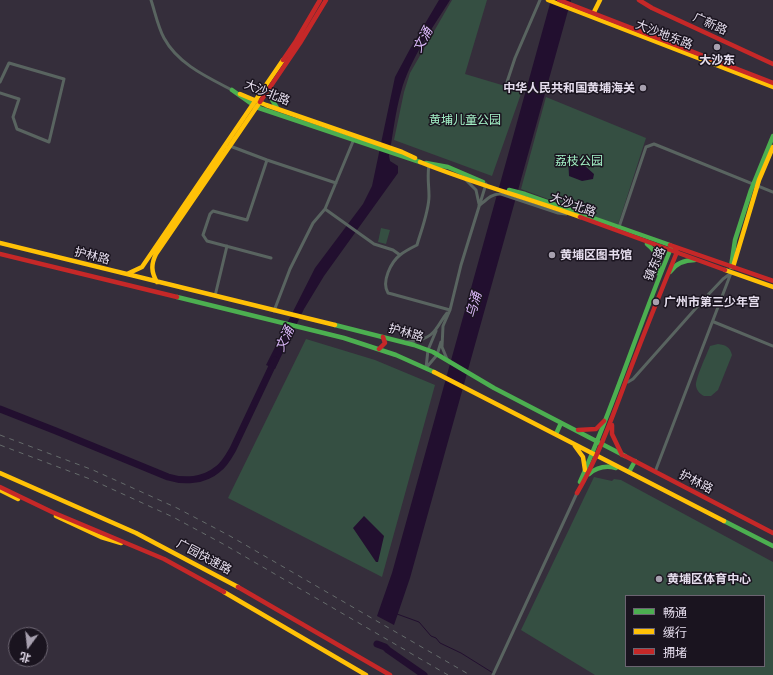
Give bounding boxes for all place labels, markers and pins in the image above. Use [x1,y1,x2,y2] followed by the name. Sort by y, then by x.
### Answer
[712,42,722,52] marker: 大沙东
[699,53,735,67] place label: 大沙东
[503,81,635,95] place label: 中华人民共和国黄埔海关
[638,83,648,93] marker: 中华人民共和国黄埔海关
[560,248,632,262] place label: 黄埔区图书馆
[547,250,557,260] marker: 黄埔区图书馆
[664,295,760,309] place label: 广州市第三少年宫
[651,297,661,307] marker: 广州市第三少年宫
[667,572,751,586] place label: 黄埔区体育中心
[654,574,664,584] marker: 黄埔区体育中心

